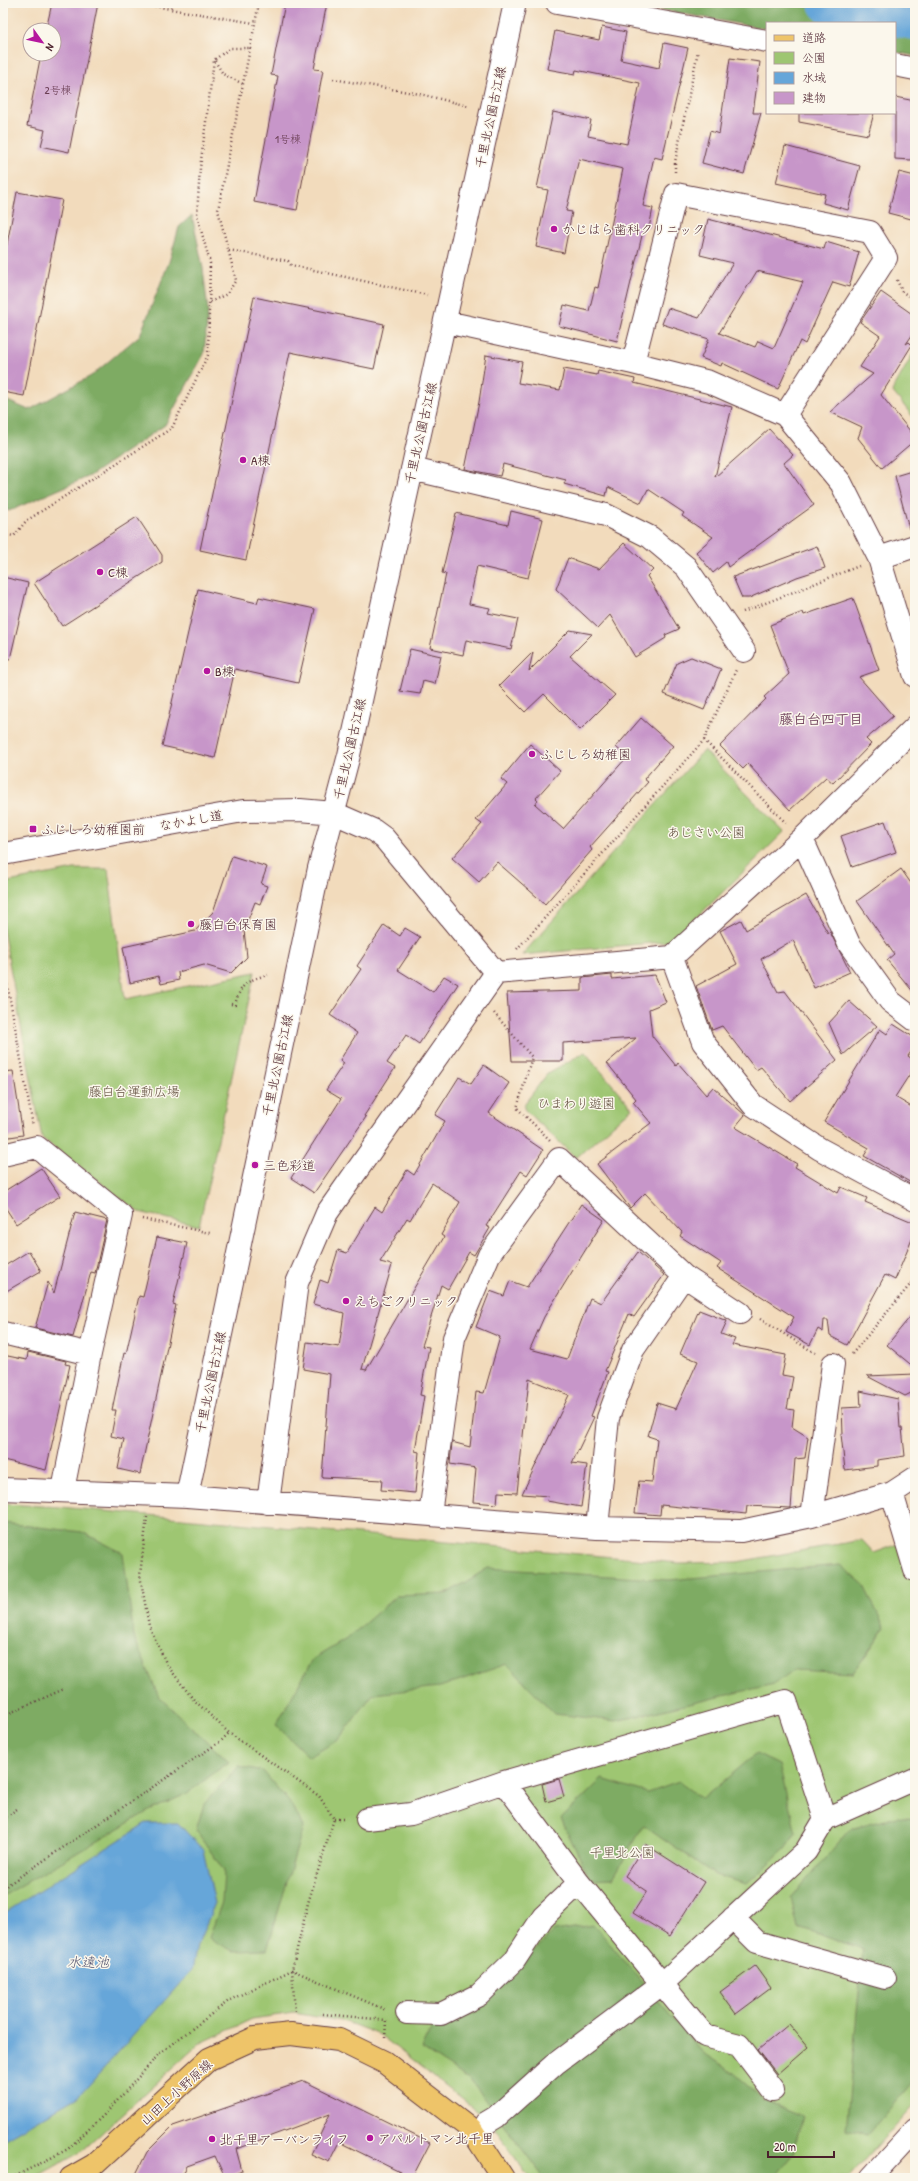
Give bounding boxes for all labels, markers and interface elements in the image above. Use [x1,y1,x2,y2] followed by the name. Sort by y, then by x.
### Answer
[22,22,62,62] north arrow
[766,22,896,114] legend
[802,29,826,46] text: 道路
[43,41,58,54] text: N
[802,49,826,66] text: 公園
[470,63,510,170] street label: 千里北公園古江線
[802,69,826,86] text: 水域
[44,83,72,97] house number: 2号棟
[802,89,826,106] text: 建物
[275,132,301,146] house number: 1号棟
[562,220,705,238] place label: かじはら歯科クリニック
[549,224,559,234] marker: かじはら歯科クリニック
[400,379,441,486] street label: 千里北公園古江線
[251,451,270,469] place label: A棟
[238,455,248,465] marker: A棟
[108,563,128,581] place label: C棟
[95,567,105,577] marker: C棟
[215,662,235,680] place label: B棟
[202,666,212,676] marker: B棟
[329,695,370,802] street label: 千里北公園古江線
[779,709,863,728] district label: 藤白台四丁目
[540,745,631,763] place label: ふじしろ幼稚園
[527,749,537,759] marker: ふじしろ幼稚園
[158,806,224,834] street label: なかよし道
[41,820,145,838] place label: ふじしろ幼稚園前
[667,823,745,841] park label: あじさい公園
[28,824,38,834] marker: ふじしろ幼稚園前
[199,915,277,933] place label: 藤白台保育園
[186,919,196,929] marker: 藤白台保育園
[257,1011,297,1118] street label: 千里北公園古江線
[88,1082,180,1100] park label: 藤白台運動広場
[537,1094,615,1112] park label: ひまわり遊園
[263,1156,315,1174] place label: 三色彩道
[250,1160,260,1170] marker: 三色彩道
[354,1292,458,1310] place label: えちごクリニック
[341,1296,351,1306] marker: えちごクリニック
[190,1328,230,1435] street label: 千里北公園古江線
[589,1843,655,1861] park label: 千里北公園
[67,1952,110,1971] water label: 水遠池
[136,2054,217,2129] street label: 山田上小野原線
[378,2129,494,2147] place label: アパルトマン北千里
[220,2130,349,2148] place label: 北千里アーバンライフ
[365,2133,375,2143] marker: アパルトマン北千里
[768,2133,834,2159] scale bar
[207,2134,217,2144] marker: 北千里アーバンライフ
[774,2138,796,2155] text: 20 m

